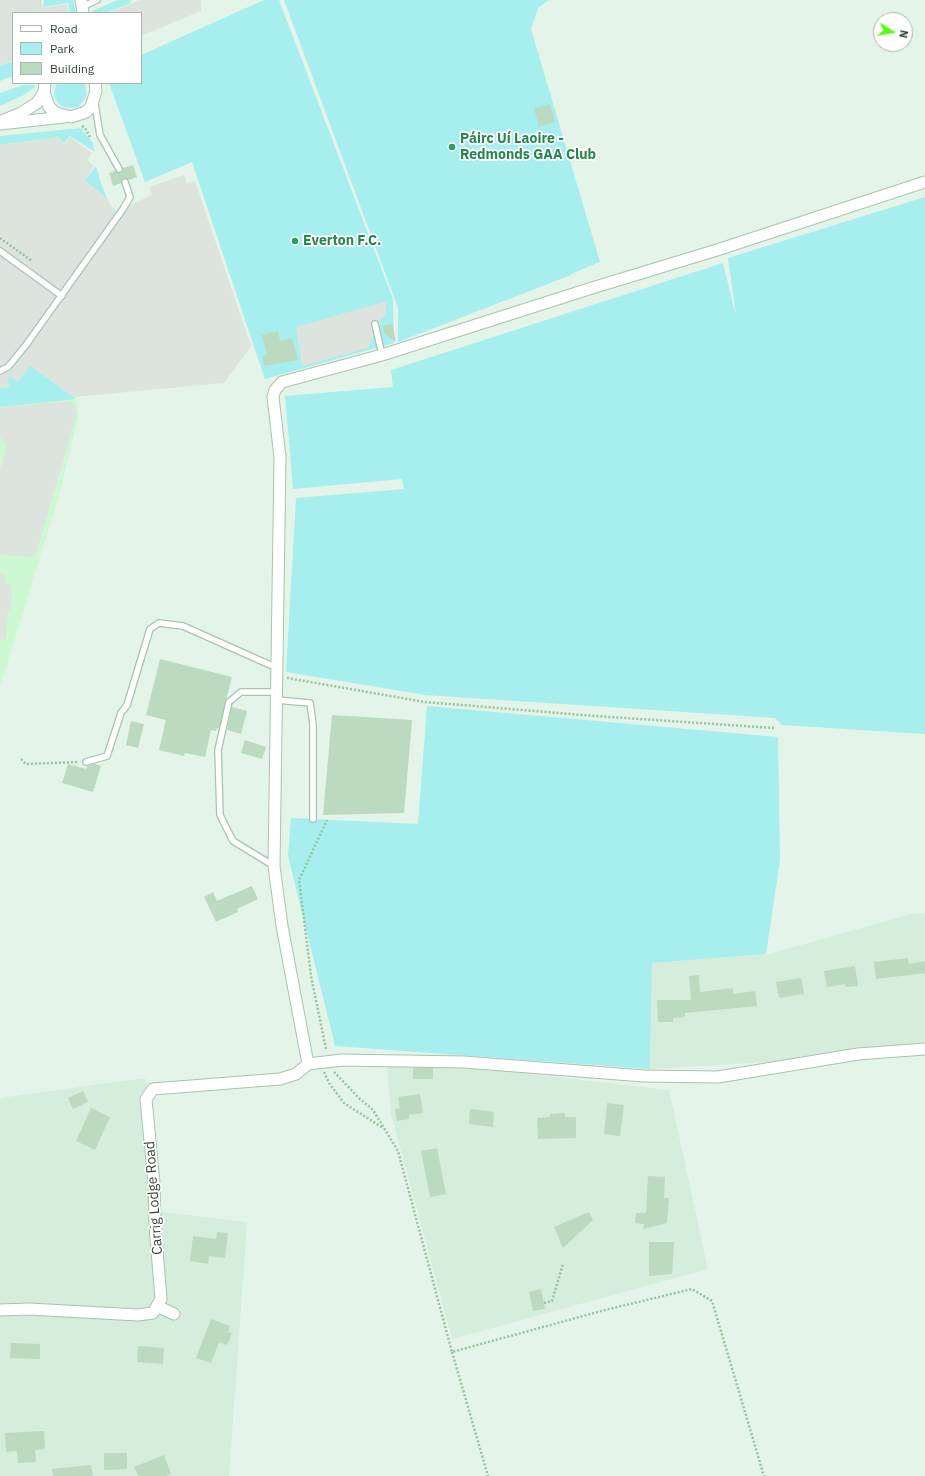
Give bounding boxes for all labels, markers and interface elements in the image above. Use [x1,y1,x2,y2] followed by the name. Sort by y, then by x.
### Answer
[12,12,142,84] legend
[873,12,913,52] north arrow
[50,21,78,36] text: Road
[896,29,911,39] text: N
[50,41,74,56] text: Park
[50,61,94,76] text: Building
[460,131,596,164] place label: Páirc Uí Laoire - Redmonds GAA Club
[447,142,457,152] marker: Páirc Uí Laoire - Redmonds GAA Club
[303,233,381,249] place label: Everton F.C.
[290,236,300,246] marker: Everton F.C.
[142,1141,166,1255] street label: Carrig Lodge Road

